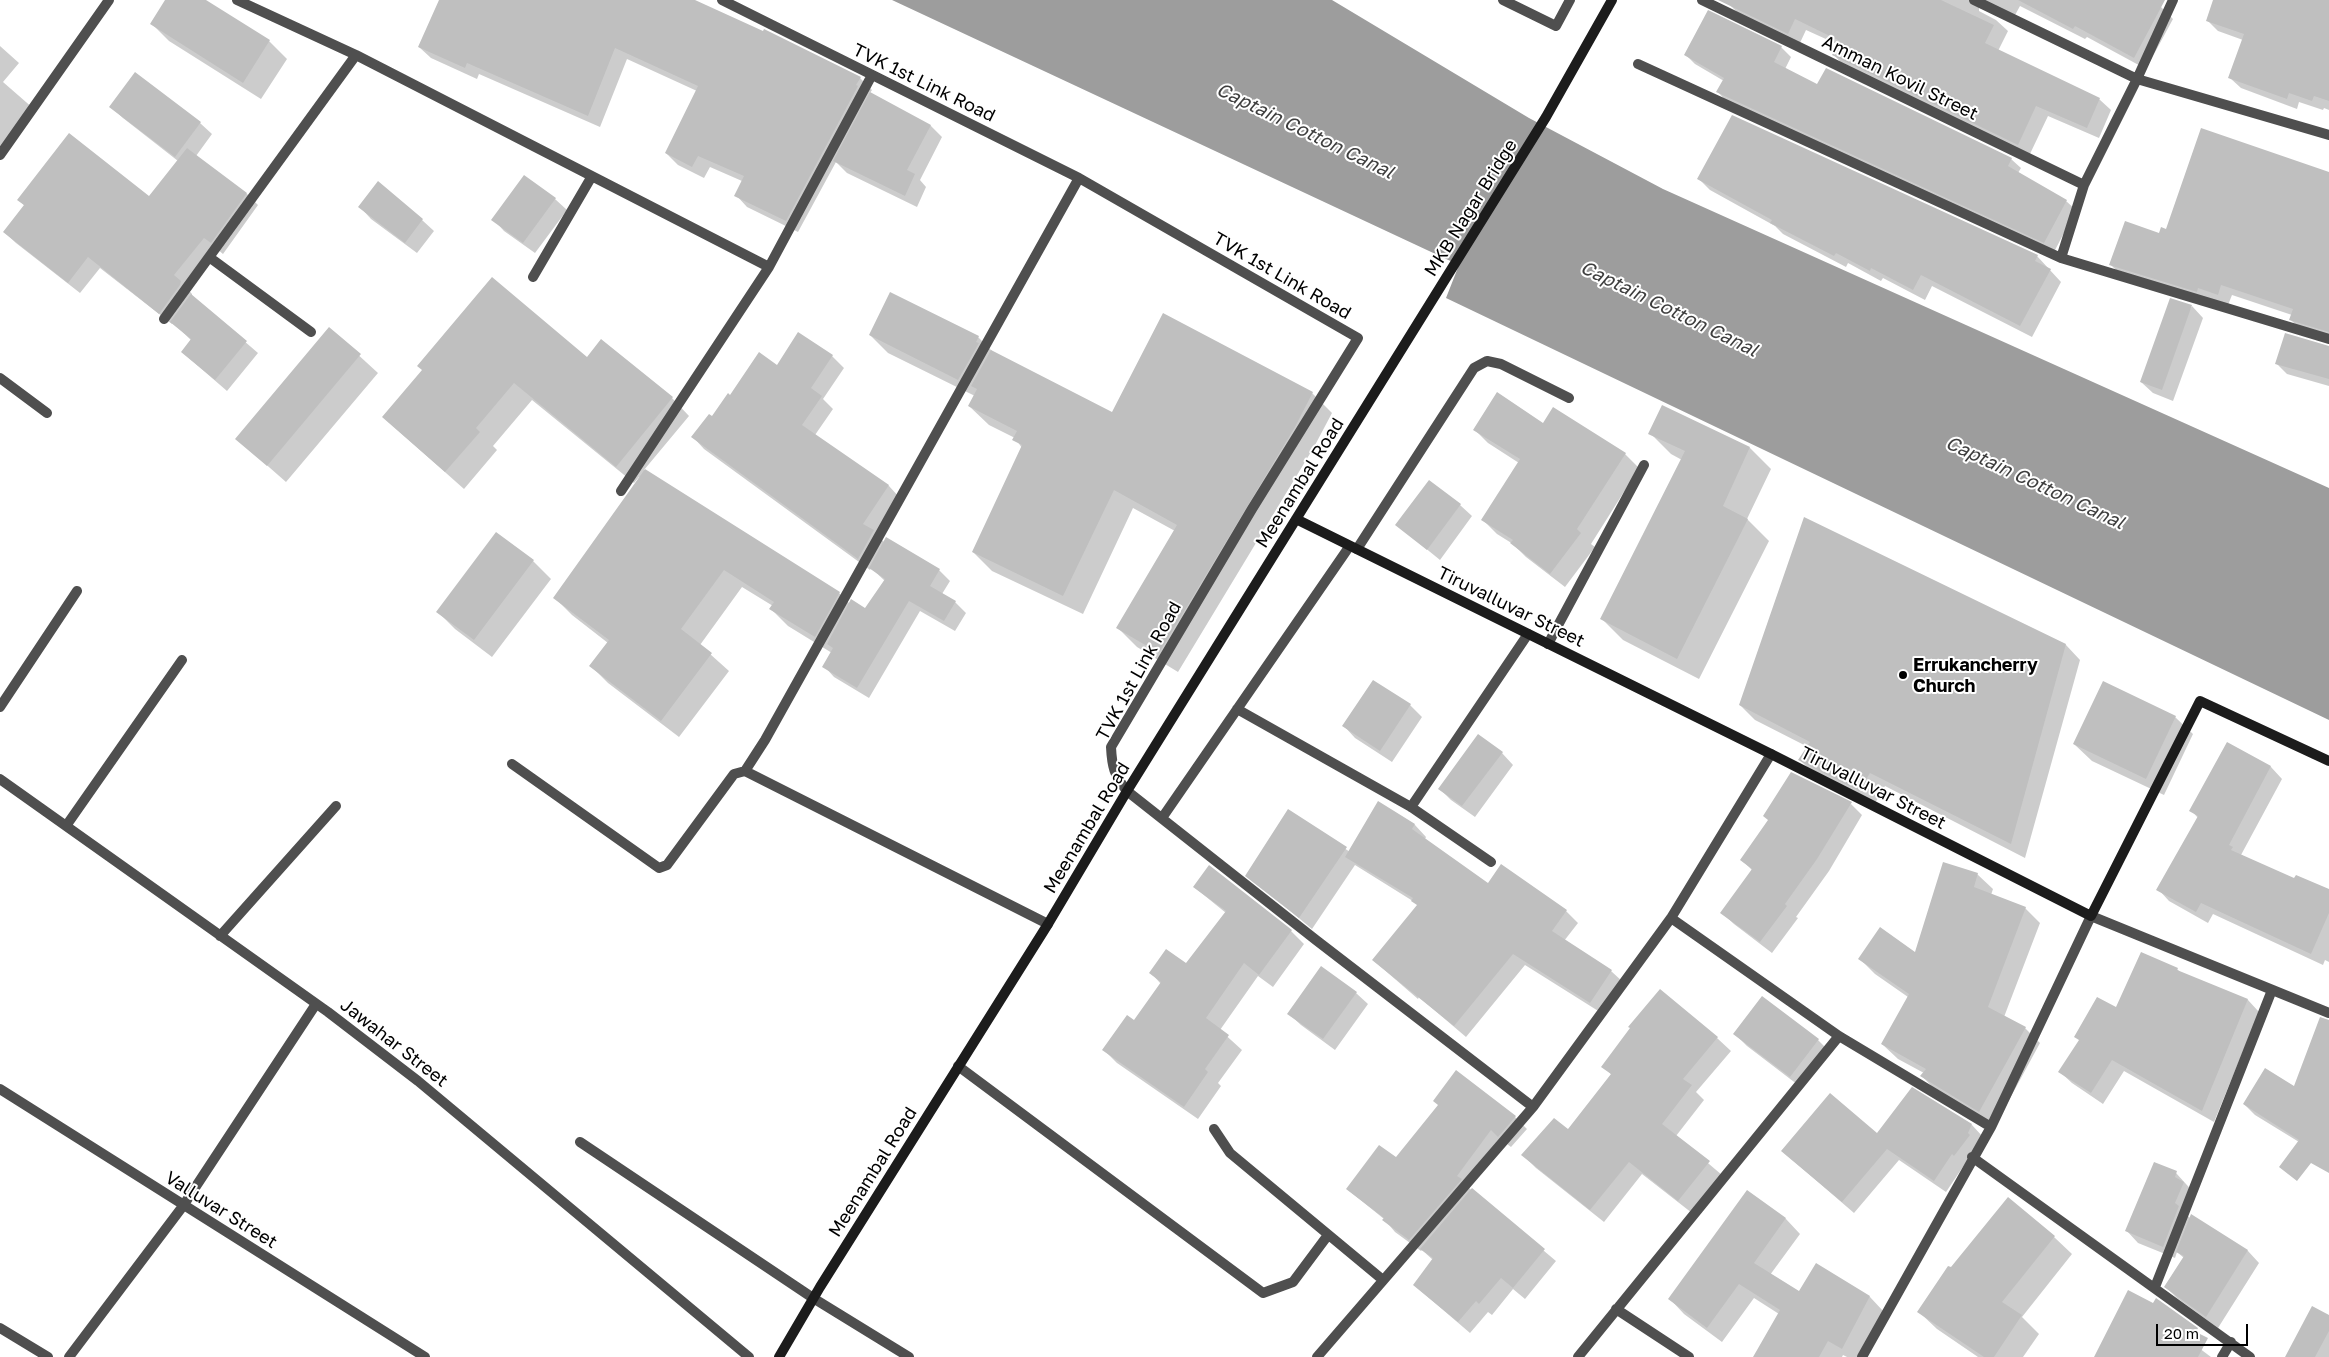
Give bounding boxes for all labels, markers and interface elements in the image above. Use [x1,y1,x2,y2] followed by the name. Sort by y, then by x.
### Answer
[1819,31,1981,125] street label: Amman Kovil Street
[849,39,999,127] street label: TVK 1st Link Road
[1213,78,1397,184] water label: Captain Cotton Canal
[1420,135,1522,281] street label: MKB Nagar Bridge
[1209,228,1355,324] street label: TVK 1st Link Road
[1577,256,1761,362] water label: Captain Cotton Canal
[1251,414,1349,552] street label: Meenambal Road
[1942,432,2128,534] water label: Captain Cotton Canal
[1434,562,1588,652] street label: Tiruvalluvar Street
[1092,598,1186,744] street label: TVK 1st Link Road
[1913,654,2038,696] place label: Errukancherry Church
[1897,669,1909,681] marker: Errukancherry Church
[1797,742,1949,834] street label: Tiruvalluvar Street
[1039,759,1135,897] street label: Meenambal Road
[336,994,452,1092] street label: Jawahar Street
[824,1103,922,1241] street label: Meenambal Road
[161,1167,281,1253] street label: Valluvar Street
[2159,1314,2252,1346] scale bar
[2164,1324,2199,1342] text: 20 m

